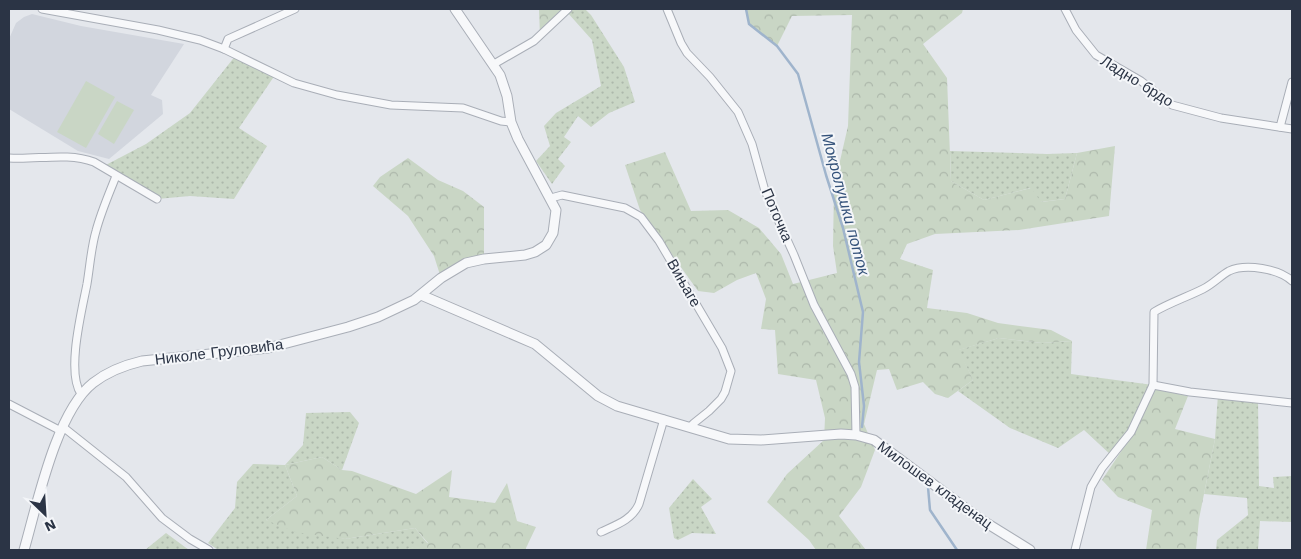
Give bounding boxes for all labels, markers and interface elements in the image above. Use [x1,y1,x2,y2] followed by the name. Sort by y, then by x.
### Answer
[1097,52,1177,110] street label: Ладно брдо
[817,131,874,279] water label: Мокролушки поток
[758,185,797,245] street label: Поточка
[663,256,705,310] street label: Вињаге
[154,335,285,369] street label: Николе Груловића
[874,437,996,533] street label: Милошев кладенац
[20,489,70,539] north arrow
[42,516,59,535] text: N

